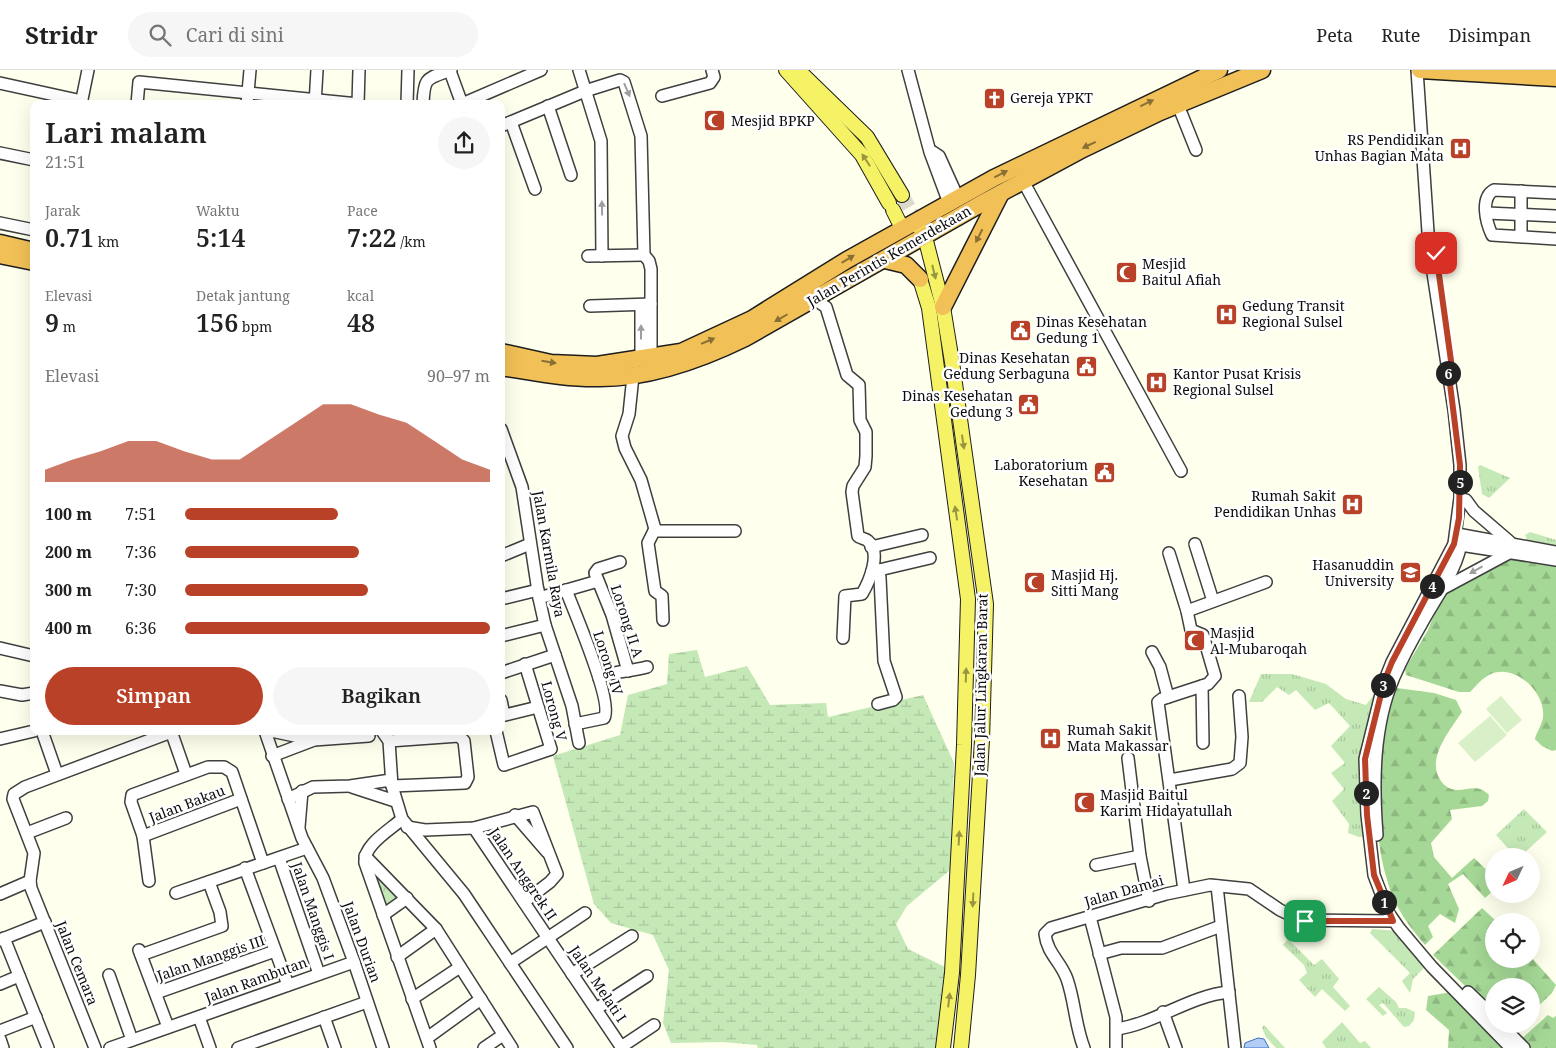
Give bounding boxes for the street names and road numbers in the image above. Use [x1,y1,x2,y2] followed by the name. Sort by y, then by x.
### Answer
[802,201,974,311] street label: Jalan Perintis Kemerdekaan
[529,488,570,619] street label: Jalan Karmila Raya
[607,582,648,660] street label: Lorong II A
[969,593,992,778] street label: Jalan Jalur Lingkaran Barat
[589,628,628,698] street label: Lorong IV
[537,679,572,743] street label: Lorong V
[145,780,228,827] street label: Jalan Bakau
[485,823,561,924] street label: Jalan Anggrek II
[287,858,339,962] street label: Jalan Manggis I
[1081,870,1166,911] street label: Jalan Damai
[339,898,386,985] street label: Jalan Durian
[52,917,103,1008] street label: Jalan Cemara
[154,930,267,985] street label: Jalan Manggis III
[565,941,631,1026] street label: Jalan Melati I
[201,952,310,1007] street label: Jalan Rambutan

